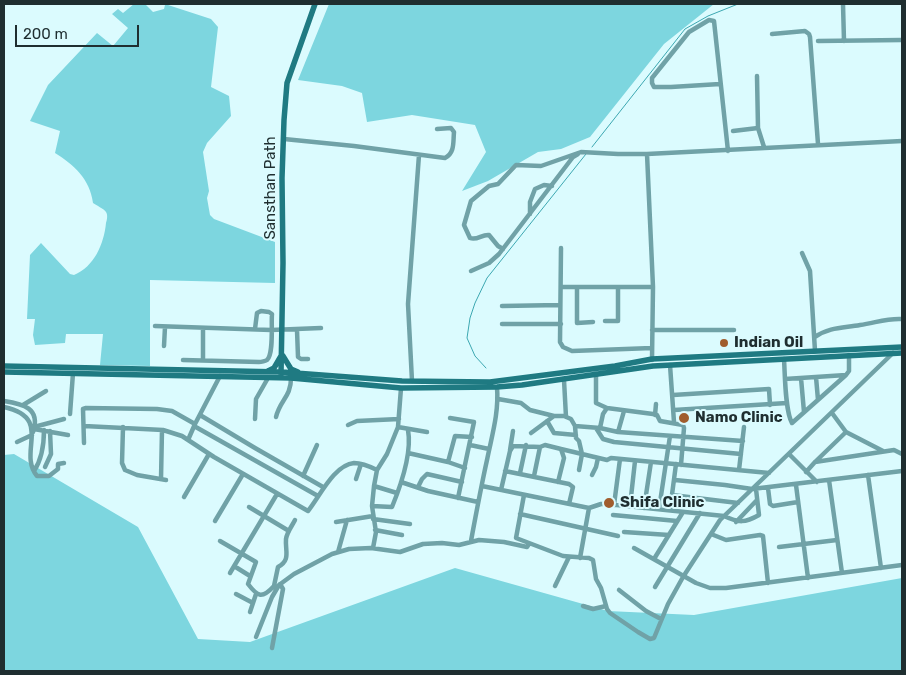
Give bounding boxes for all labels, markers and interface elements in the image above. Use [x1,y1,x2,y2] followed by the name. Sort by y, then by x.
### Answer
[18,15,141,47] scale bar
[23,25,68,43] text: 200 m
[262,136,280,240] street label: Sansthan Path
[734,334,803,352] place label: Indian Oil
[718,337,730,349] marker: Indian Oil
[695,409,783,427] place label: Namo Clinic
[677,411,691,425] marker: Namo Clinic
[620,494,704,512] place label: Shifa Clinic
[602,496,616,510] marker: Shifa Clinic

